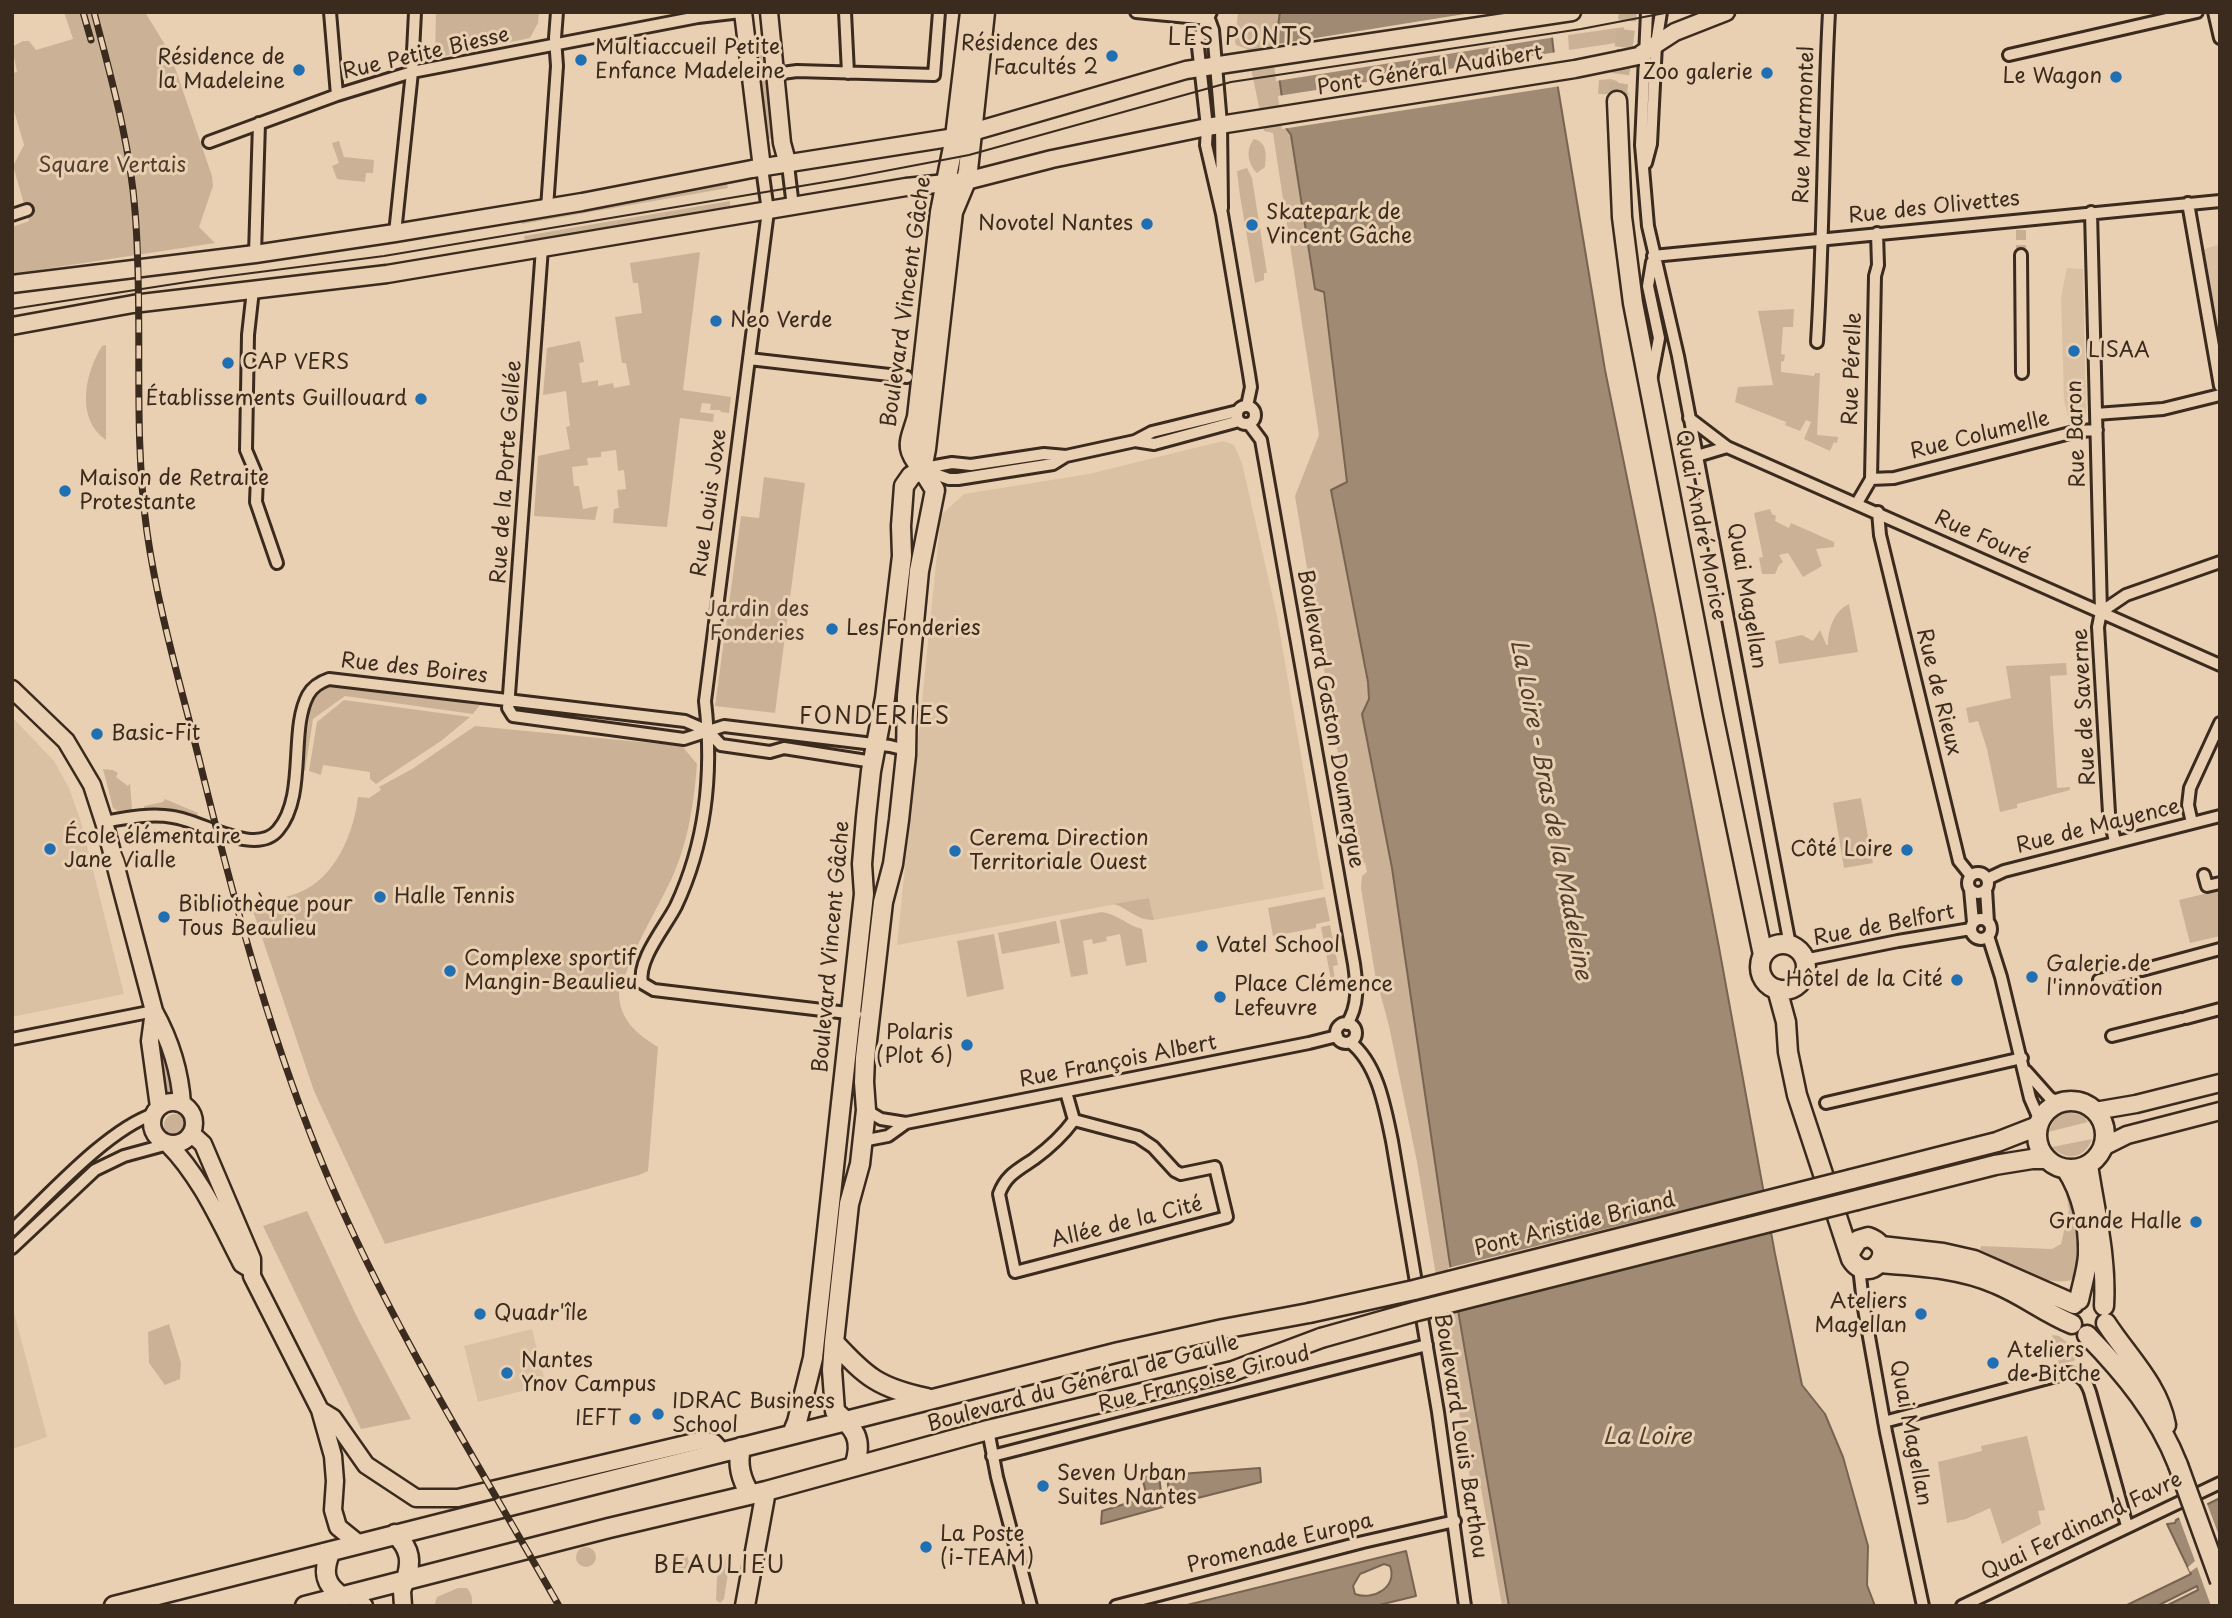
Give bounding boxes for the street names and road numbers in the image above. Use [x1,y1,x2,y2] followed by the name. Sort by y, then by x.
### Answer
[340,23,512,85] street label: Rue Petite Biesse
[1315,41,1545,101] street label: Pont Général Audibert
[1790,46,1820,204] street label: Rue Marmontel
[877,175,937,429] street label: Boulevard Vincent Gâche
[1847,186,2021,230] street label: Rue des Olivettes
[1838,312,1868,426] street label: Rue Pérelle
[487,359,527,585] street label: Rue de la Porte Gellée
[2063,380,2091,488] street label: Rue Baron
[1908,407,2052,465] street label: Rue Columelle
[687,427,733,579] street label: Rue Louis Joxe
[1669,428,1731,622] street label: Quai André Morice
[1930,506,2034,570] street label: Rue Fouré
[1721,521,1771,671] street label: Quai Magellan
[1291,568,1369,870] street label: Boulevard Gaston Doumergue
[1910,626,1966,758] street label: Rue de Rieux
[2068,628,2102,786] street label: Rue de Saverne
[339,649,489,689] street label: Rue des Boires
[2014,794,2182,860] street label: Rue de Mayence
[808,820,856,1074] street label: Boulevard Vincent Gâche
[1811,900,1957,952] street label: Rue de Belfort
[1017,1030,1219,1094] street label: Rue François Albert
[1472,1188,1678,1262] street label: Pont Aristide Briand
[1049,1192,1205,1254] street label: Allée de la Cité
[1428,1312,1492,1560] street label: Boulevard Louis Barthou
[924,1330,1242,1438] street label: Boulevard du Général de Gaulle
[1096,1341,1312,1419] street label: Rue Françoise Giroud
[1884,1358,1936,1508] street label: Quai Magellan
[1977,1467,2187,1587] street label: Quai Ferdinand Favre
[1184,1509,1376,1579] street label: Promenade Europa

